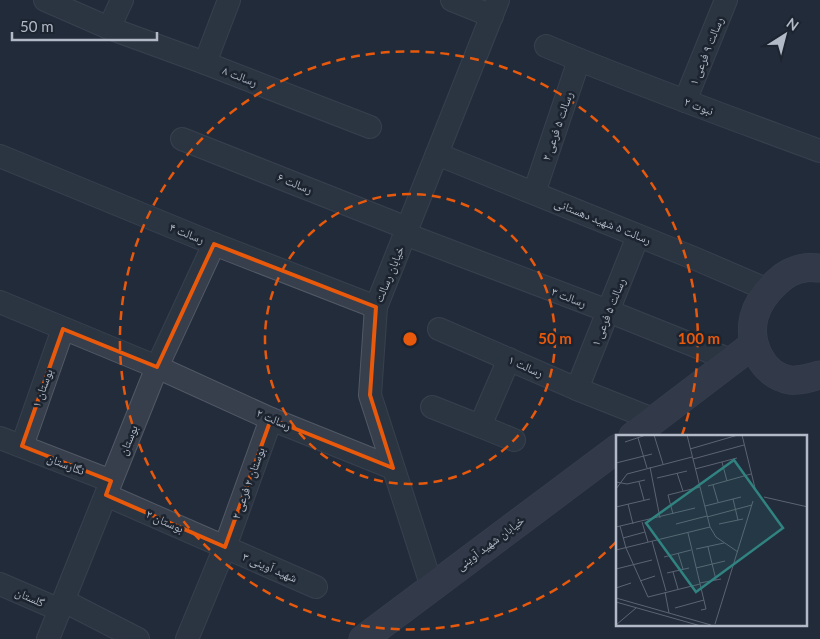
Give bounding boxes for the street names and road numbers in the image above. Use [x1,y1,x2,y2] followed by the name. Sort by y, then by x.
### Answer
[686,14,727,87] street label: رسالت ۹ فرعی ۱
[220,62,260,90] street label: رسالت ۸
[538,89,576,163] street label: رسالت ۵ فرعی ۲
[682,94,716,119] street label: نبوت ۲
[275,169,315,197] street label: رسالت ۶
[552,195,654,248] street label: رسالت ۵ شهید دهستانی
[167,219,207,247] street label: رسالت ۴
[371,243,408,304] street label: خیابان رسالت
[588,275,629,348] street label: رسالت ۵ فرعی ۱
[549,283,589,311] street label: رسالت ۳
[506,352,546,380] street label: رسالت ۱
[28,367,56,409] street label: بوستان ۱
[254,405,294,433] street label: رسالت ۲
[115,423,141,457] street label: بوستان
[228,445,268,521] street label: بوستان ۲ فرعی ۲
[45,450,87,478] street label: نگارستان
[144,506,186,536] street label: بوستان ۲
[453,512,527,574] street label: خیابان شهید آوینی
[240,549,300,586] street label: شهید آوینی ۳
[13,584,47,610] street label: گلستان

